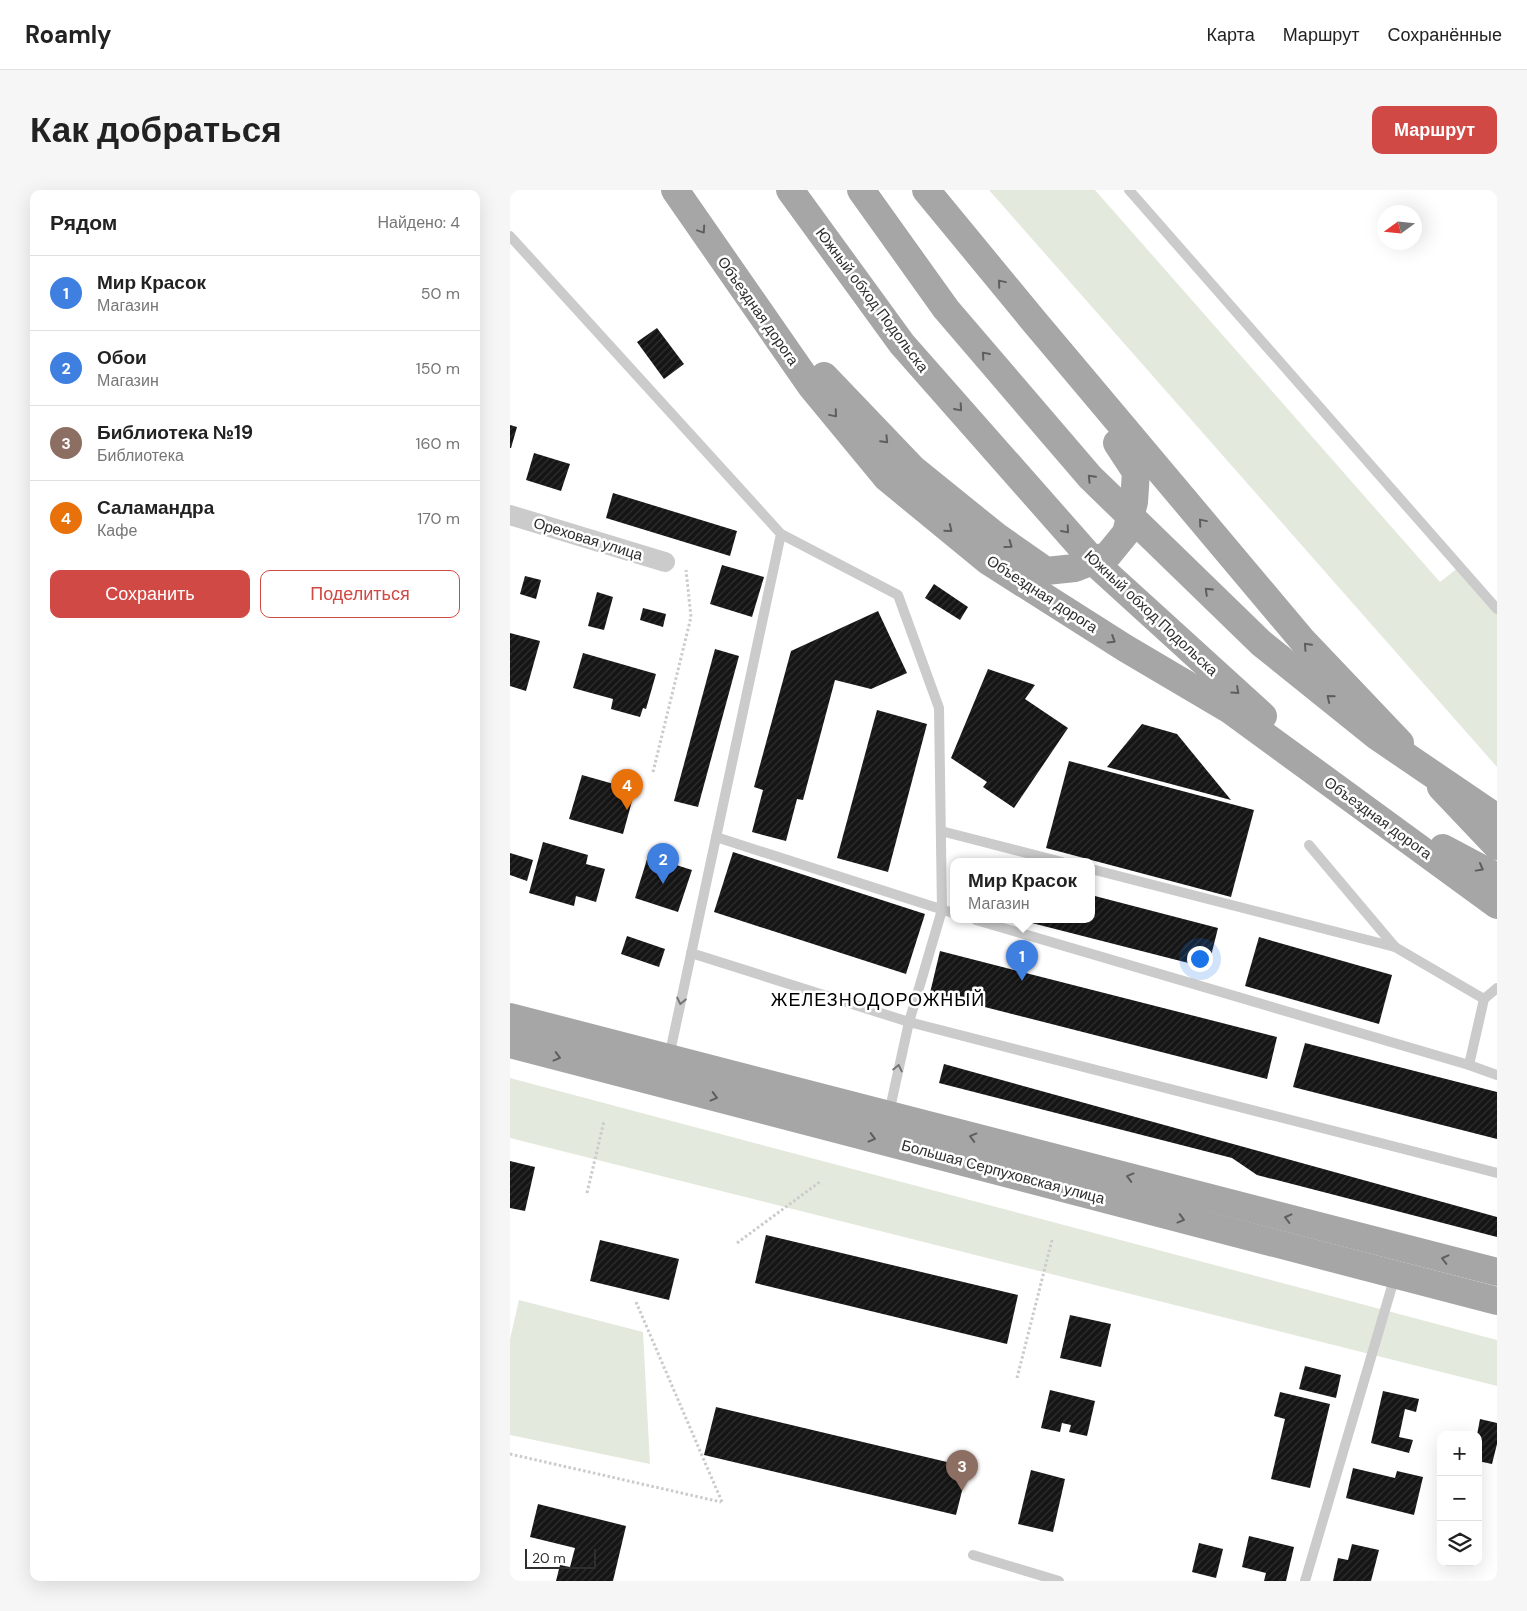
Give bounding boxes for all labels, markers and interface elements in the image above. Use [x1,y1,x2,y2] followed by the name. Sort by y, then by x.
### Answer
[25,19,112,50] text: Roamly
[1207,23,1255,47] text: Карта
[1283,23,1359,47] text: Маршрут
[1387,23,1502,47] text: Сохранённые
[1372,106,1497,154] button: Маршрут
[30,107,282,153] text: Как добраться
[1377,205,1422,250] north arrow
[50,209,117,237] text: Рядом
[377,212,460,233] text: Найдено: 4
[811,224,933,377] street label: Южный обход Подольска
[696,225,705,234] one-way arrow
[713,253,803,370] street label: Объездная дорога
[97,270,206,295] text: Мир Красок
[998,279,1007,288] one-way arrow
[63,283,69,304] text: 1
[421,283,460,304] text: 50 m
[97,295,159,316] text: Магазин
[97,345,147,370] text: Обои
[982,351,991,360] one-way arrow
[61,358,71,379] text: 2
[416,358,460,379] text: 150 m
[97,370,159,391] text: Магазин
[953,403,962,412] one-way arrow
[829,408,837,417] one-way arrow
[97,420,253,445] text: Библиотека №19
[61,433,71,454] text: 3
[416,433,460,454] text: 160 m
[879,434,888,443] one-way arrow
[97,445,184,466] text: Библиотека
[1088,474,1097,483] one-way arrow
[97,495,214,520] text: Саламандра
[61,508,71,529] text: 4
[417,508,460,529] text: 170 m
[531,513,646,565] street label: Ореховая улица
[1199,518,1208,527] one-way arrow
[97,520,137,541] text: Кафе
[943,523,952,531] one-way arrow
[1060,525,1069,534] one-way arrow
[1003,539,1013,548] one-way arrow
[1080,546,1223,681] street label: Южный обход Подольска
[983,551,1102,638] street label: Объездная дорога
[50,570,250,618] button: Сохранить
[260,570,460,618] button: Поделиться
[1204,588,1213,597] one-way arrow
[1106,633,1115,643] one-way arrow
[1304,642,1313,651] one-way arrow
[1230,685,1239,694] one-way arrow
[1326,695,1335,704] one-way arrow
[611,769,643,810] pin: 4
[1320,772,1436,864] street label: Объездная дорога
[647,843,679,884] pin: 2
[950,858,1095,923] popup
[1475,862,1484,872] one-way arrow
[968,868,1077,893] text: Мир Красок
[968,893,1030,914] text: Магазин
[1006,940,1038,981] pin: 1
[1187,946,1213,972] your location
[771,988,985,1012] district label: ЖЕЛЕЗНОДОРОЖНЫЙ
[676,996,687,1005] one-way arrow
[553,1051,561,1061] one-way arrow
[893,1064,903,1073] one-way arrow
[710,1092,718,1102] one-way arrow
[867,1132,876,1143] one-way arrow
[970,1132,978,1142] one-way arrow
[899,1135,1107,1209] street label: Большая Серпуховская улица
[1127,1173,1135,1183] one-way arrow
[1177,1213,1186,1224] one-way arrow
[1283,1213,1292,1224] one-way arrow
[1442,1254,1450,1264] one-way arrow
[1437,1431,1482,1566] map controls
[1437,1431,1482,1476] button: +
[946,1450,978,1491] pin: 3
[1437,1476,1482,1521] button: −
[1437,1521,1482,1566] button: layers
[525,1546,596,1569] scale bar
[532,1549,566,1567] text: 20 m

